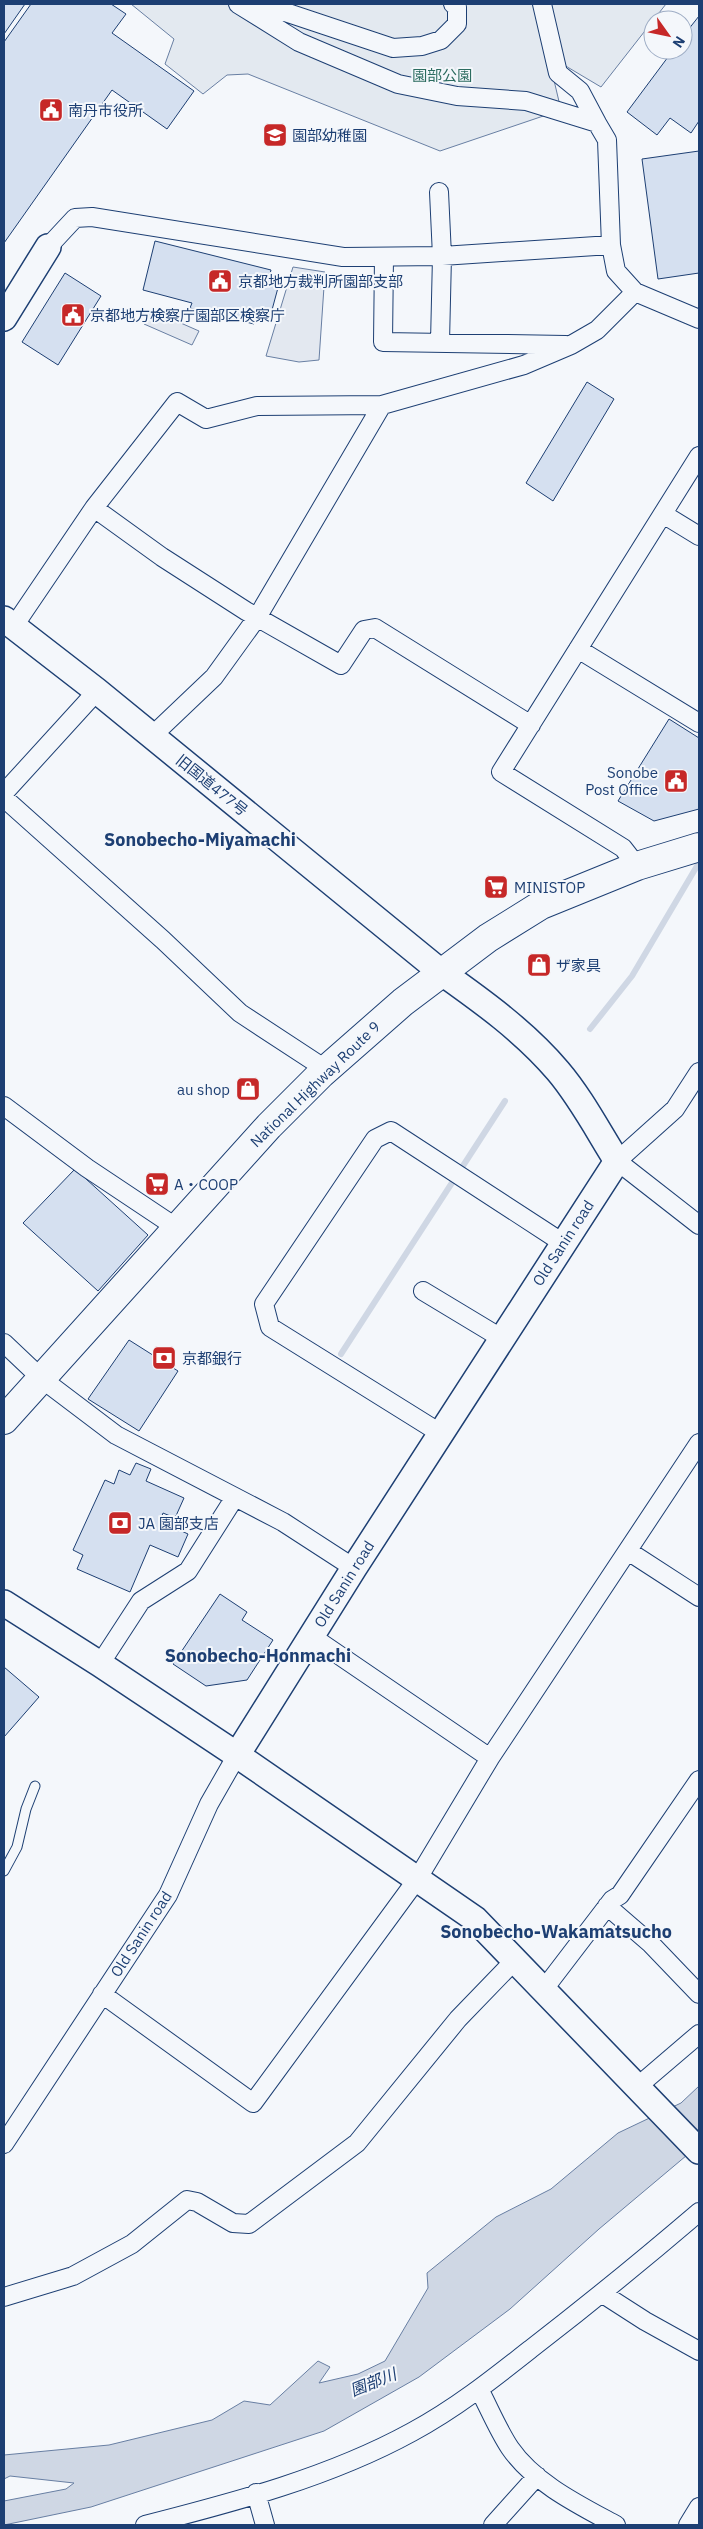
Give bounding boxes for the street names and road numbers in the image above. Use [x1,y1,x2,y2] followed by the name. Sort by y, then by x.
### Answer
[172,750,252,820] street label: 旧国道477号
[246,1017,384,1151] street label: National Highway Route 9
[528,1197,598,1289] street label: Old Sanin road
[310,1537,378,1631] street label: Old Sanin road
[106,1888,176,1980] street label: Old Sanin road

